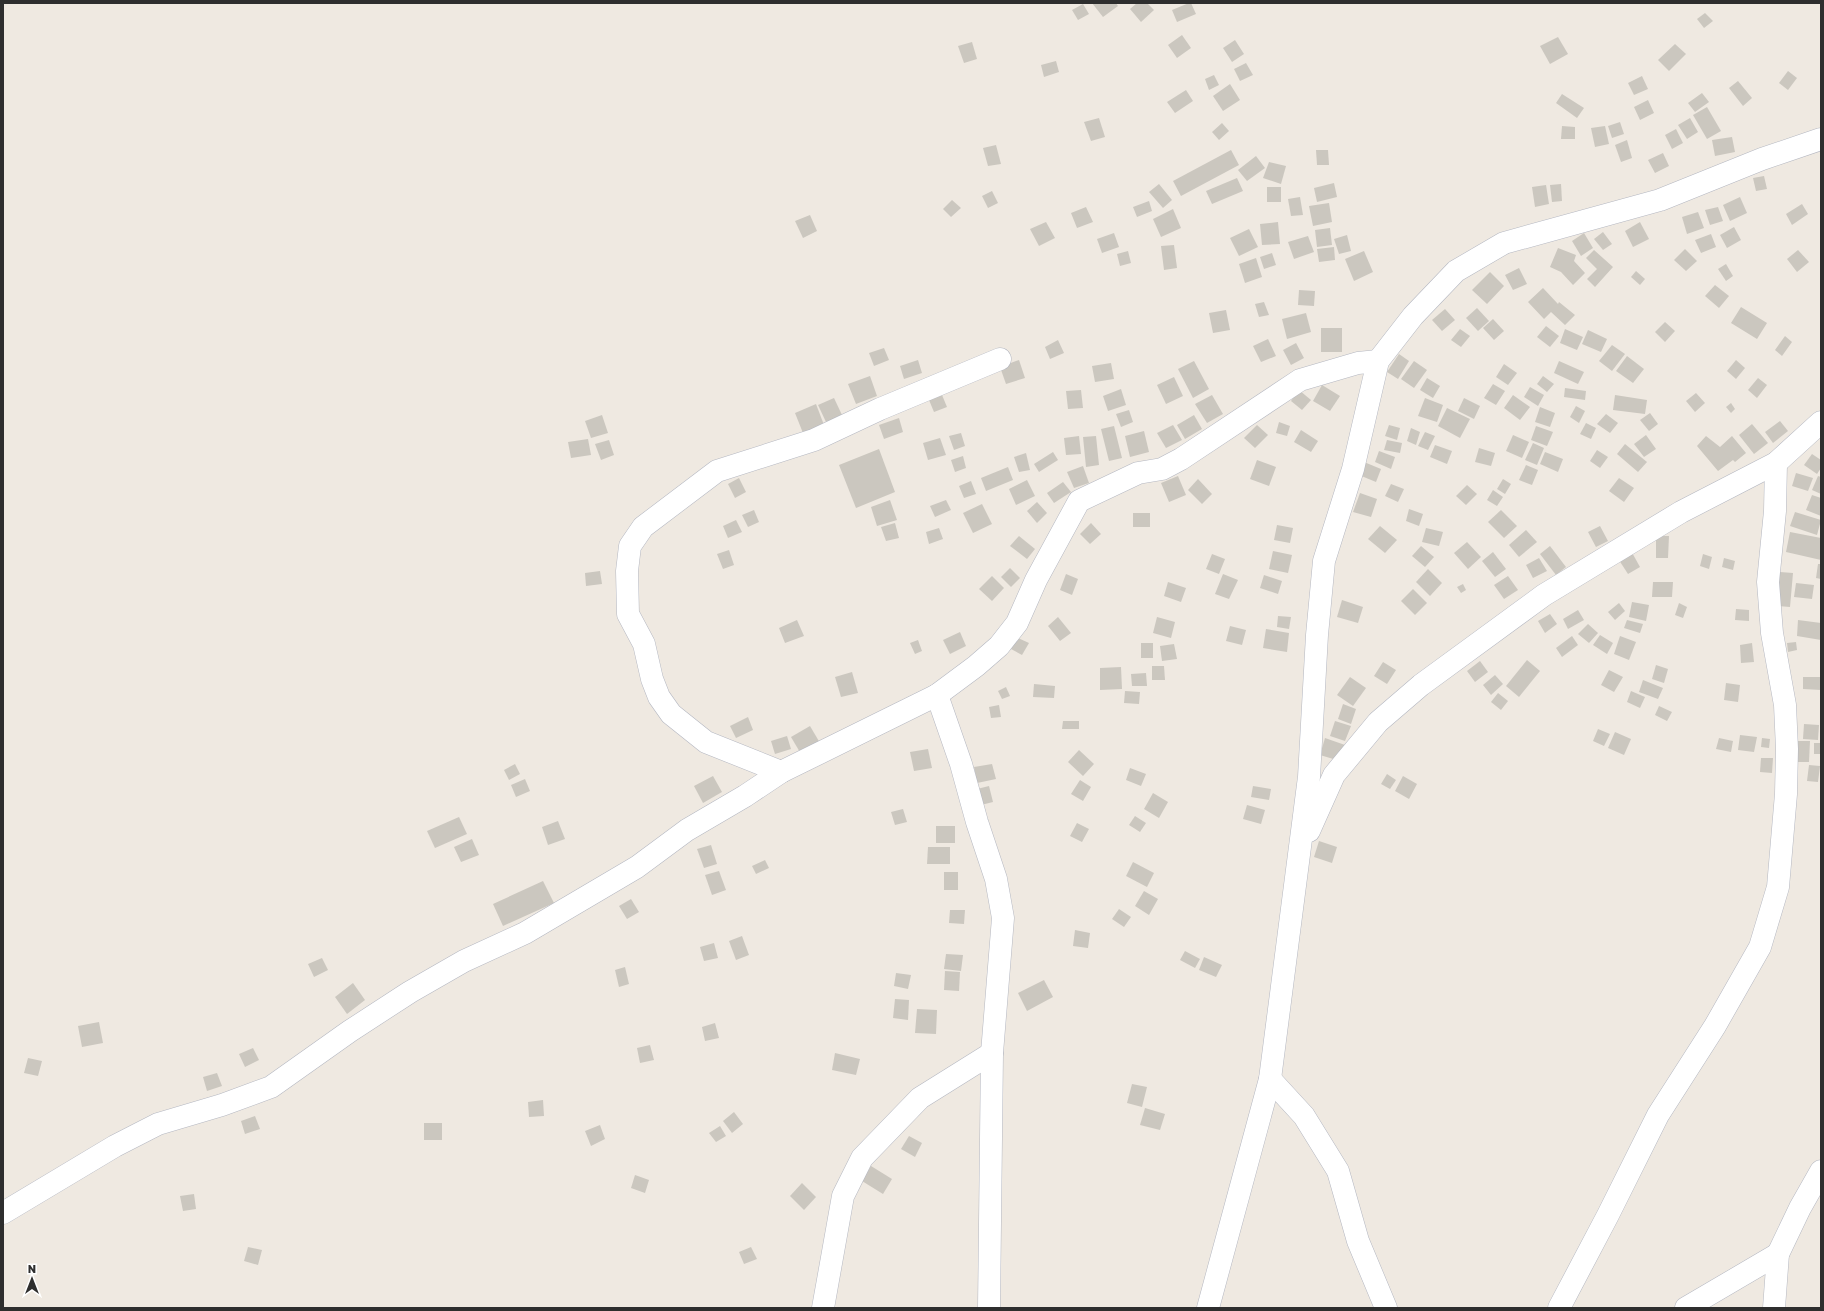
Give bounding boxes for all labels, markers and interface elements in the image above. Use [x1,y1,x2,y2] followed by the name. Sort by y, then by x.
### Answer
[12,1259,52,1299] north arrow
[28,1262,36,1275] text: N

